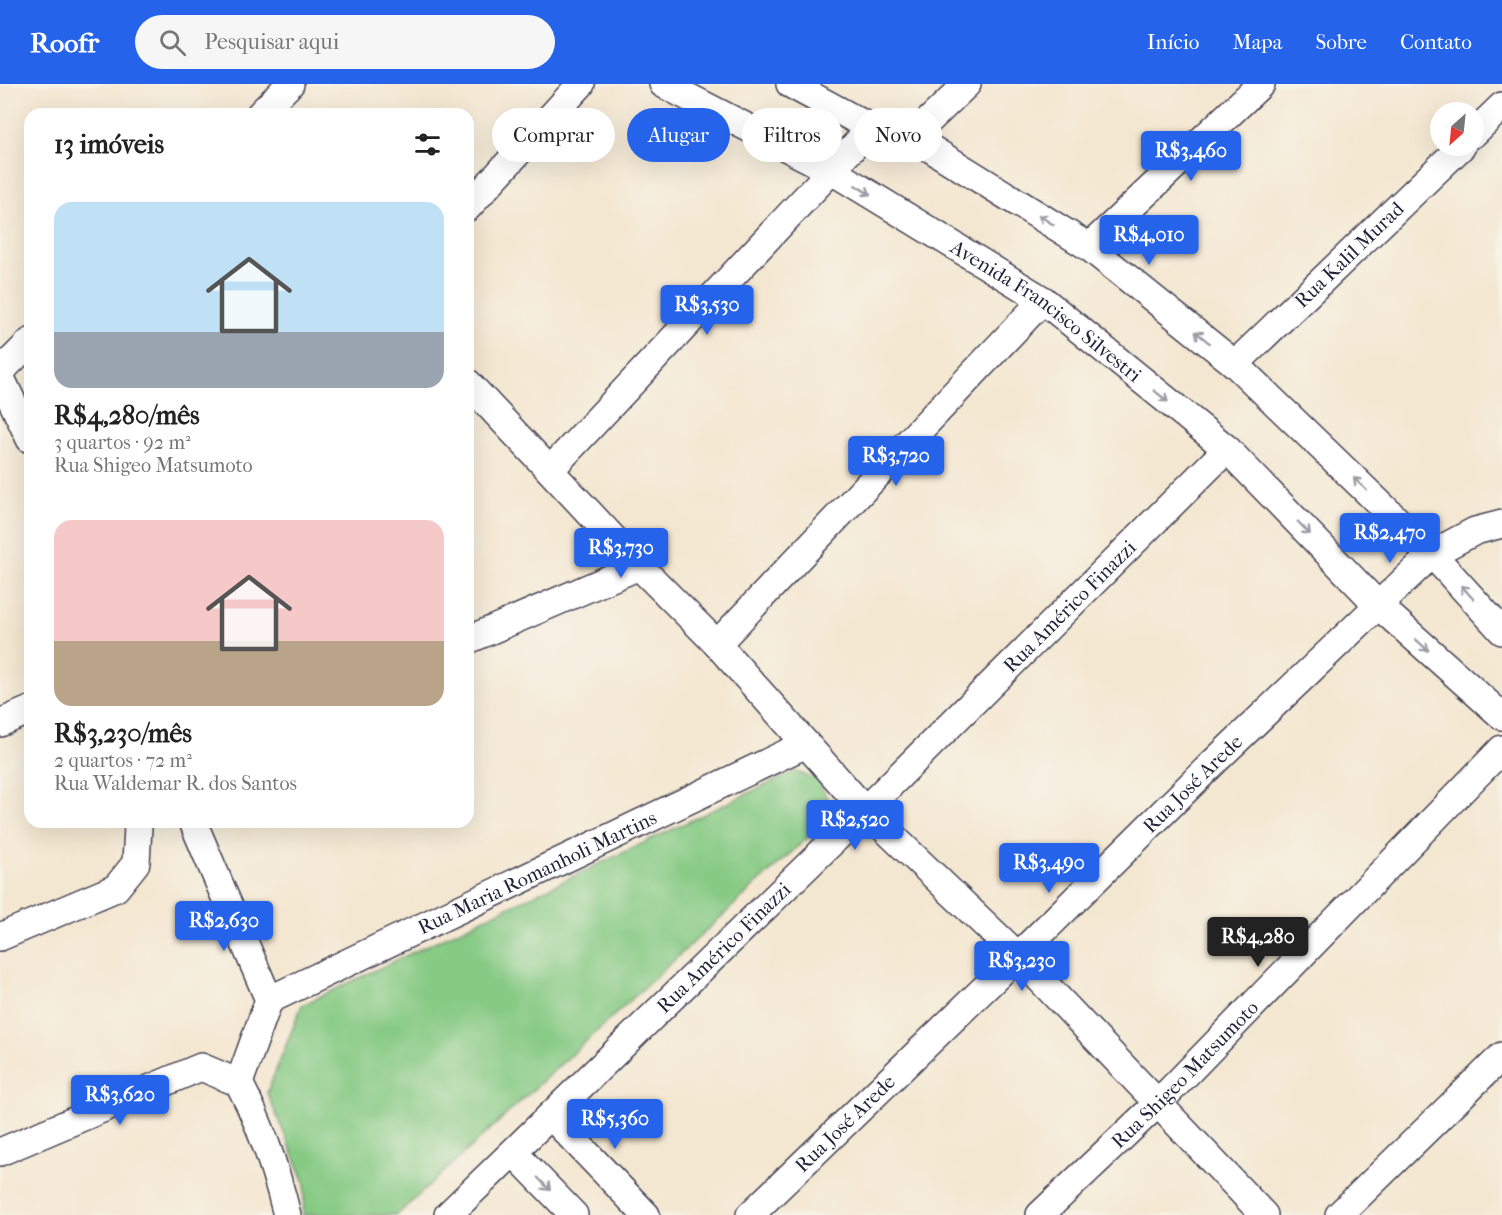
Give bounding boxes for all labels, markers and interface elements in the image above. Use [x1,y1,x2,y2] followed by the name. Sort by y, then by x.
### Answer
[135,15,555,69] search box
[30,26,99,59] text: Roofr
[156,26,189,59] icon: search
[204,29,339,55] text: Pesquisar aqui
[1147,30,1199,54] text: Início
[1232,30,1282,54] text: Mapa
[1315,30,1367,54] text: Sobre
[1400,30,1472,54] text: Contato
[1430,102,1484,156] north arrow
[1430,102,1484,156] map controls
[492,108,615,162] chip: Comprar
[627,108,730,162] chip: Alugar
[742,108,842,162] chip: Filtros
[854,108,942,162] chip: Novo
[411,128,444,161] icon: filters
[54,129,164,160] text: 13 imóveis
[1136,131,1246,182] pin: R$3,460
[1155,139,1227,162] text: R$3,460
[854,185,871,197] one-way arrow
[1290,197,1409,313] street label: Rua Kalil Murad
[1038,213,1055,225] one-way arrow
[1094,215,1204,266] pin: R$4,010
[1114,223,1184,246] text: R$4,010
[945,235,1146,387] street label: Avenida Francisco Silvestri
[195,241,303,349] icon: home
[652,285,762,336] pin: R$3,530
[675,293,739,316] text: R$3,530
[1194,330,1210,343] one-way arrow
[1153,389,1169,402] one-way arrow
[54,400,200,431] text: R$4,280/mês
[54,431,191,454] text: 3 quartos · 92 m²
[841,436,951,487] pin: R$3,720
[862,444,930,467] text: R$3,720
[54,454,253,477] text: Rua Shigeo Matsumoto
[1352,477,1367,491] one-way arrow
[1335,513,1445,564] pin: R$2,470
[1296,521,1311,536] one-way arrow
[1354,521,1426,544] text: R$2,470
[566,528,676,579] pin: R$3,730
[588,536,654,559] text: R$3,730
[999,536,1141,677] street label: Rua Américo Finazzi
[195,559,303,667] icon: home
[1460,585,1474,600] one-way arrow
[1415,638,1430,652] one-way arrow
[54,718,192,749] text: R$3,230/mês
[1138,730,1247,838] street label: Rua José Arede
[54,749,192,772] text: 2 quartos · 72 m²
[54,772,297,795] text: Rua Waldemar R. dos Santos
[800,800,910,851] pin: R$2,520
[414,806,660,939] street label: Rua Maria Romanholi Martins
[820,808,890,831] text: R$2,520
[994,843,1104,894] pin: R$3,490
[1013,851,1085,874] text: R$3,490
[652,878,795,1018] street label: Rua Américo Finazzi
[169,901,279,952] pin: R$2,630
[189,909,259,932] text: R$2,630
[1203,917,1313,968] pin: R$4,280
[1221,925,1295,948] text: R$4,280
[967,941,1077,992] pin: R$3,230
[988,949,1056,972] text: R$3,230
[1107,996,1263,1153] street label: Rua Shigeo Matsumoto
[791,1070,900,1177] street label: Rua José Arede
[65,1075,175,1126] pin: R$3,620
[85,1083,155,1106] text: R$3,620
[560,1099,670,1150] pin: R$5,360
[581,1107,649,1130] text: R$5,360
[537,1176,551,1191] one-way arrow

